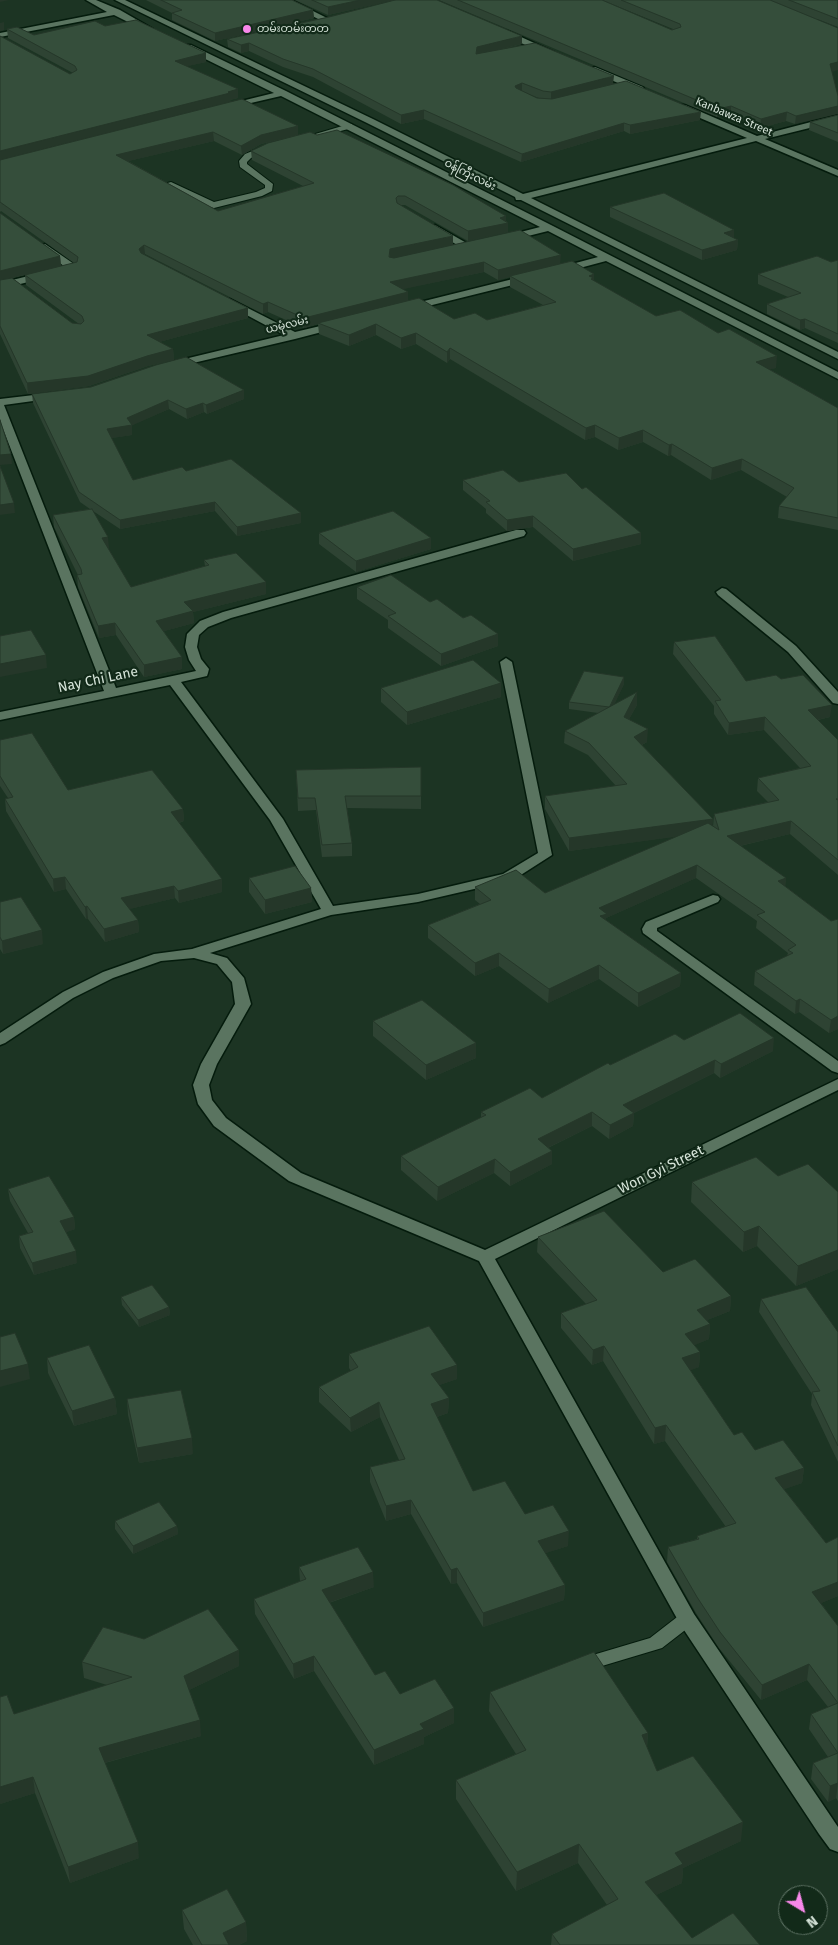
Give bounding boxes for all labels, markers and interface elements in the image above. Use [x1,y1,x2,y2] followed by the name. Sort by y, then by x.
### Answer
[257,22,329,36] place label: တမ်းတမ်းတတ
[241,23,253,35] marker: တမ်းတမ်းတတ
[693,95,775,139] street label: Kanbawza Street
[442,156,498,194] street label: ဝန်ကြီးလမ်း
[264,313,310,337] street label: ယမုံလမ်း
[56,663,140,697] street label: Nay Chi Lane
[616,1142,706,1198] street label: Won Gyi Street
[778,1885,828,1935] north arrow
[803,1912,821,1931] text: N

